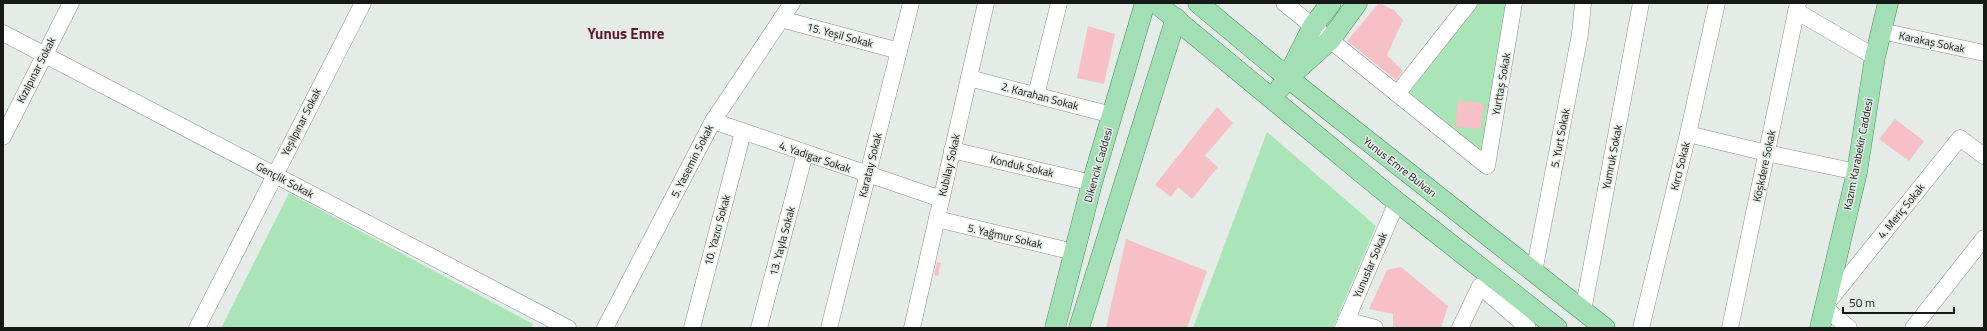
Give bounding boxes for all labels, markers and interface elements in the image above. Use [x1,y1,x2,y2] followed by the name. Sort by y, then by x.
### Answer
[805,18,876,52] street label: 15. Yeşil Sokak
[588,22,665,45] district label: Yunus Emre
[1897,27,1967,57] street label: Karakaş Sokak
[12,34,60,106] street label: Kızılpınar Sokak
[1488,51,1515,117] street label: Yurttaş Sokak
[999,78,1081,114] street label: 2. Karahan Sokak
[277,85,325,159] street label: Yeşilpınar Sokak
[1839,97,1877,211] street label: Kazım Karabekir Caddesi
[1546,106,1574,169] street label: 5. Yurt Sokak
[667,121,718,200] street label: 5. Yasemin Sokak
[1598,123,1626,191] street label: Yumruk Sokak
[1080,126,1116,204] street label: Dikencik Caddesi
[1749,128,1780,203] street label: Köşkdere Sokak
[854,130,886,199] street label: Karatay Sokak
[934,131,964,198] street label: Kubilay Sokak
[1360,133,1440,201] street label: Yunus Emre Bulvarı
[777,137,854,177] street label: 4. Yadigar Sokak
[1666,139,1694,192] street label: Kırcı Sokak
[989,151,1056,181] street label: Konduk Sokak
[253,158,317,202] street label: Gençlik Sokak
[1874,179,1929,242] street label: 4. Meriç Sokak
[700,192,734,267] street label: 10. Yazıcı Sokak
[765,204,799,278] street label: 13. Yayla Sokak
[966,220,1045,253] street label: 5. Yağmur Sokak
[1349,229,1391,300] street label: Yunuslar Sokak
[1843,289,1954,315] scale bar
[1849,293,1875,312] text: 50 m

